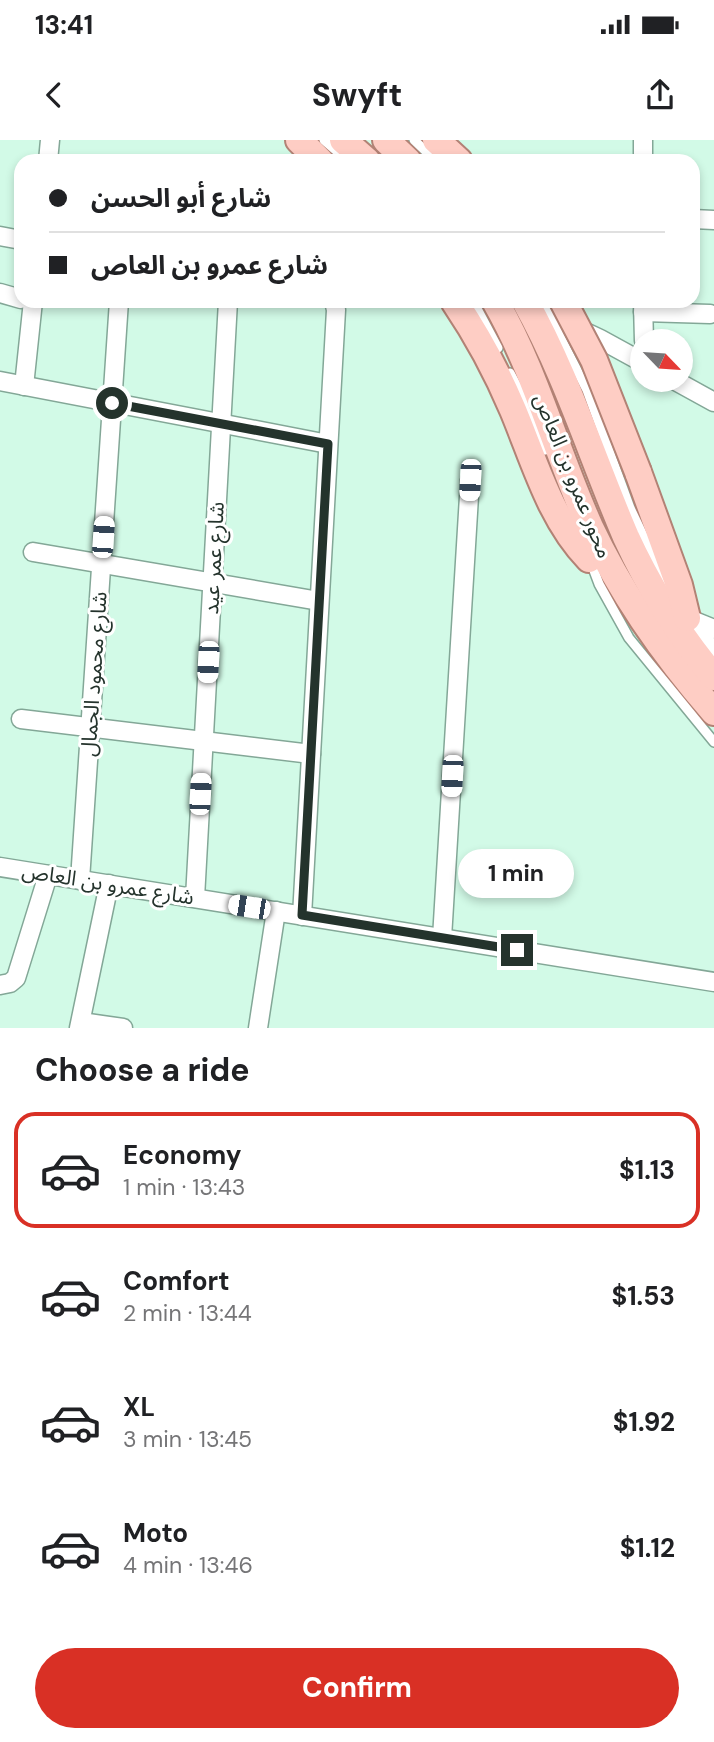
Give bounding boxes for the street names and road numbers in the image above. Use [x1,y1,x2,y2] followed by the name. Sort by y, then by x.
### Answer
[527,390,619,562] street label: محور عمرو بن العاص
[197,501,232,615] street label: شارع عمر عيد
[74,591,115,757] street label: شارع محمود الجمال
[20,857,196,912] street label: شارع عمرو بن العاص

